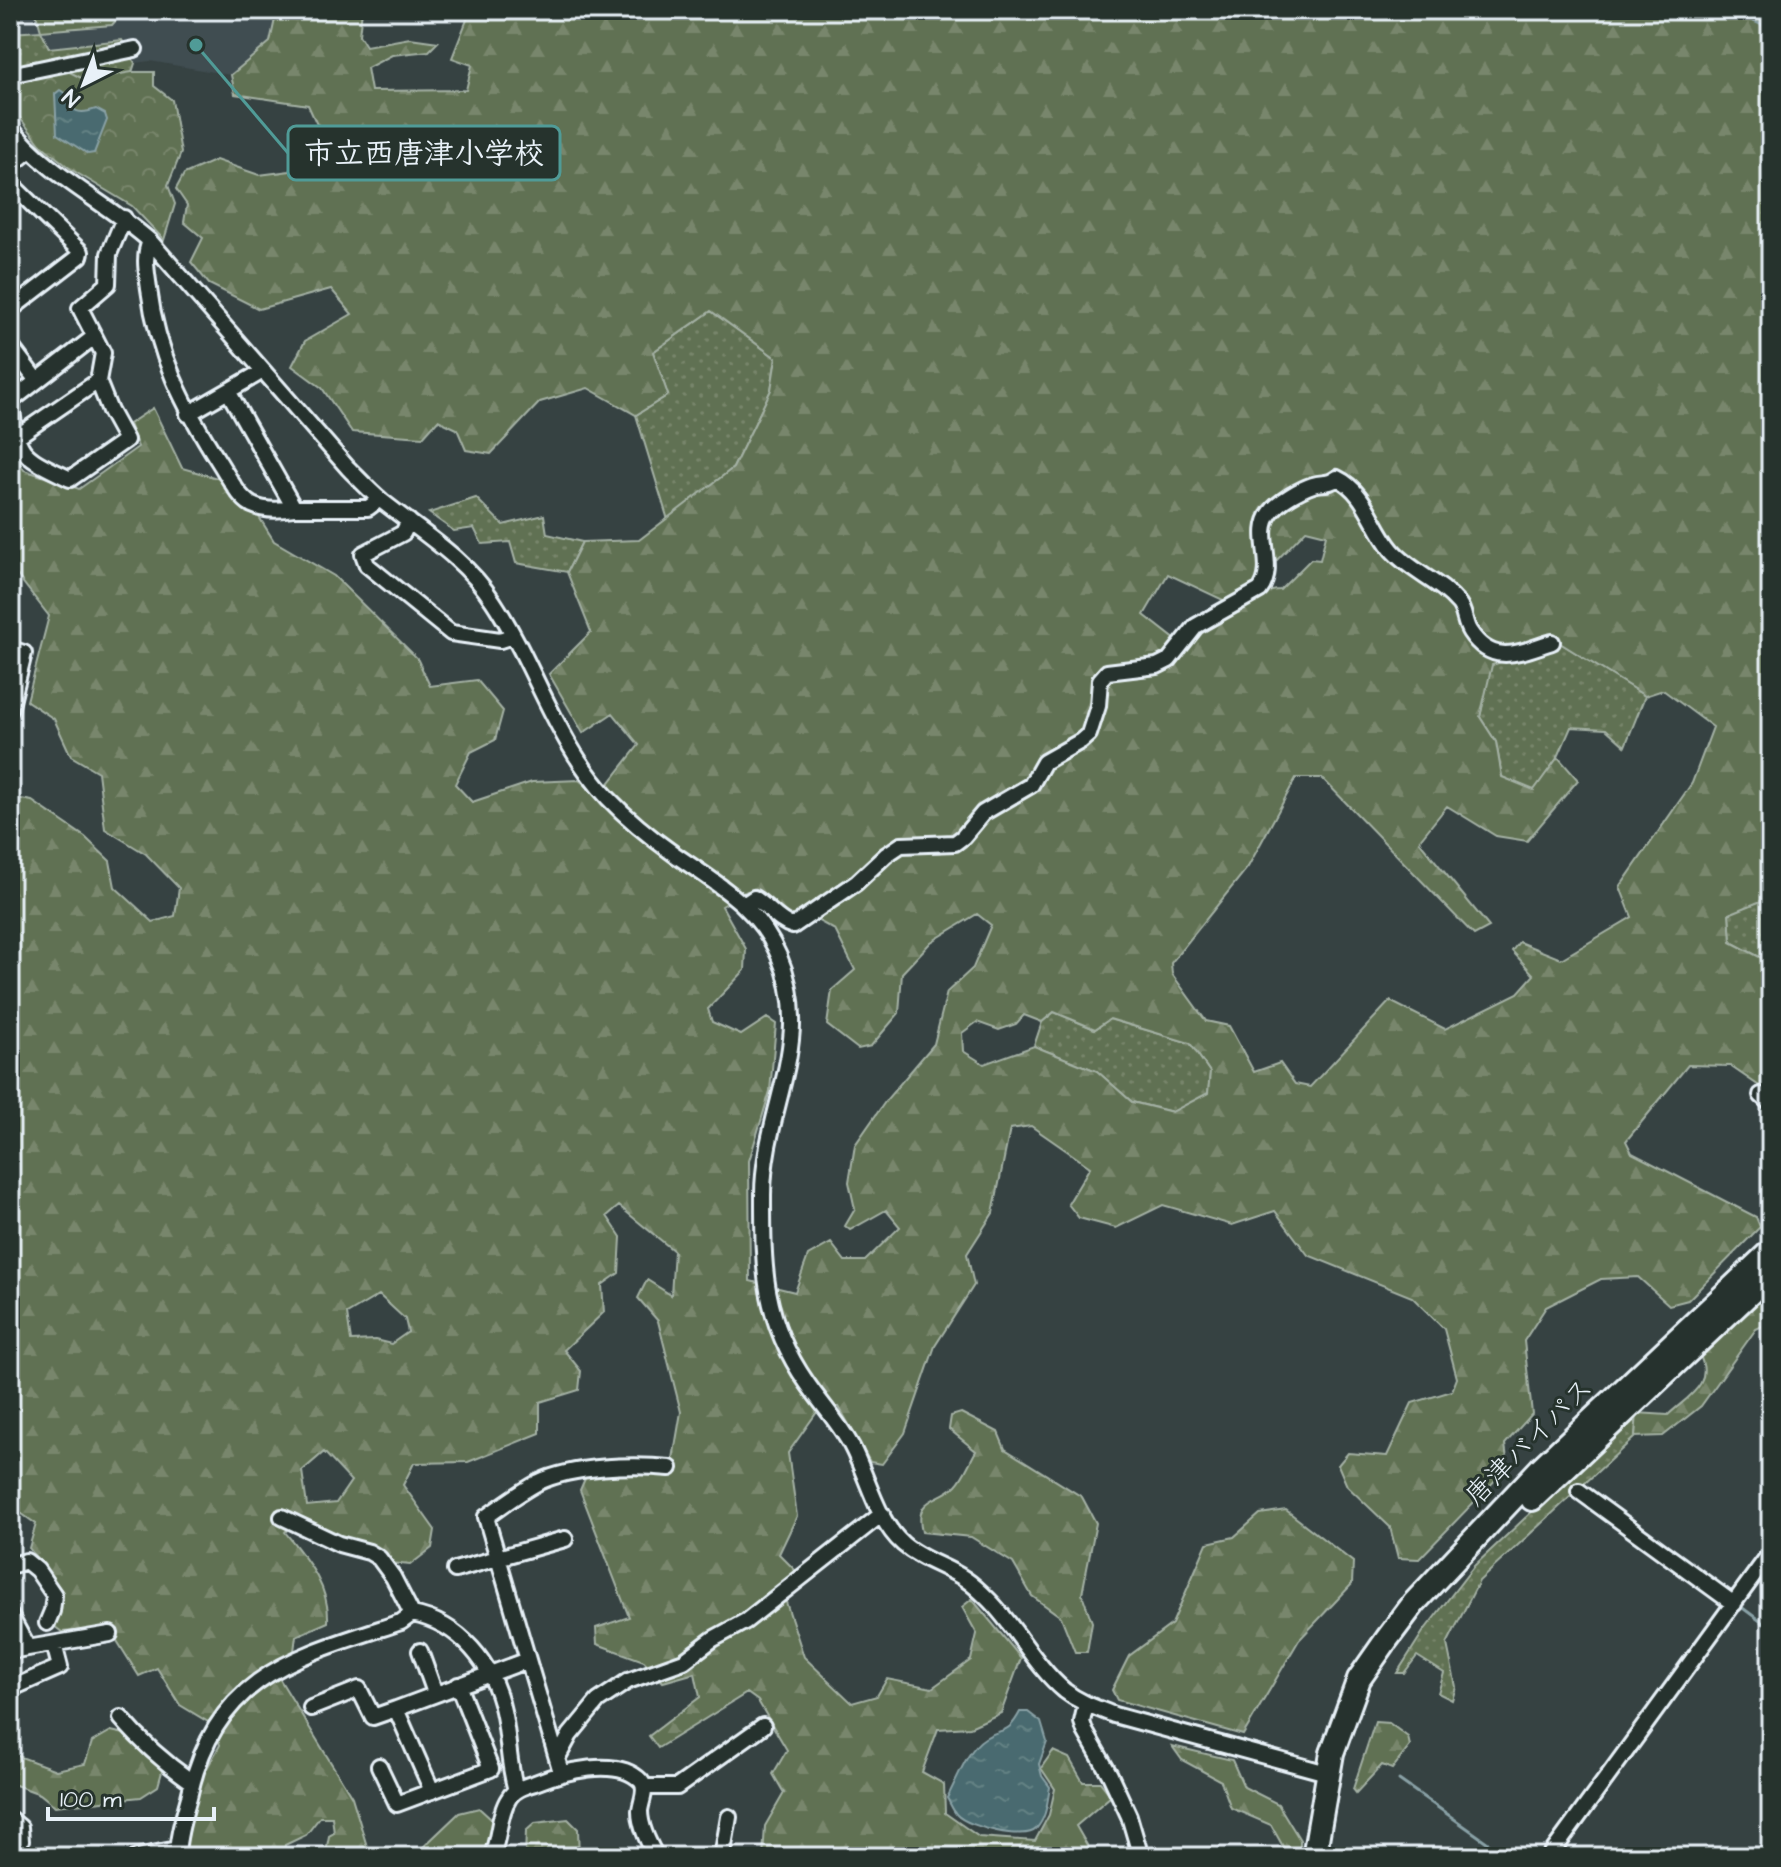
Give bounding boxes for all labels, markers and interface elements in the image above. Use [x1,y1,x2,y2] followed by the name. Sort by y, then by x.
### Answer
[44,44,124,124] north arrow
[56,81,87,114] text: N
[288,126,560,180] callout: 市立西唐津小学校
[304,133,544,175] text: 市立西唐津小学校
[1456,1369,1602,1515] street label: 唐津バイパス
[48,1771,214,1821] scale bar
[60,1783,122,1817] text: 100 m

